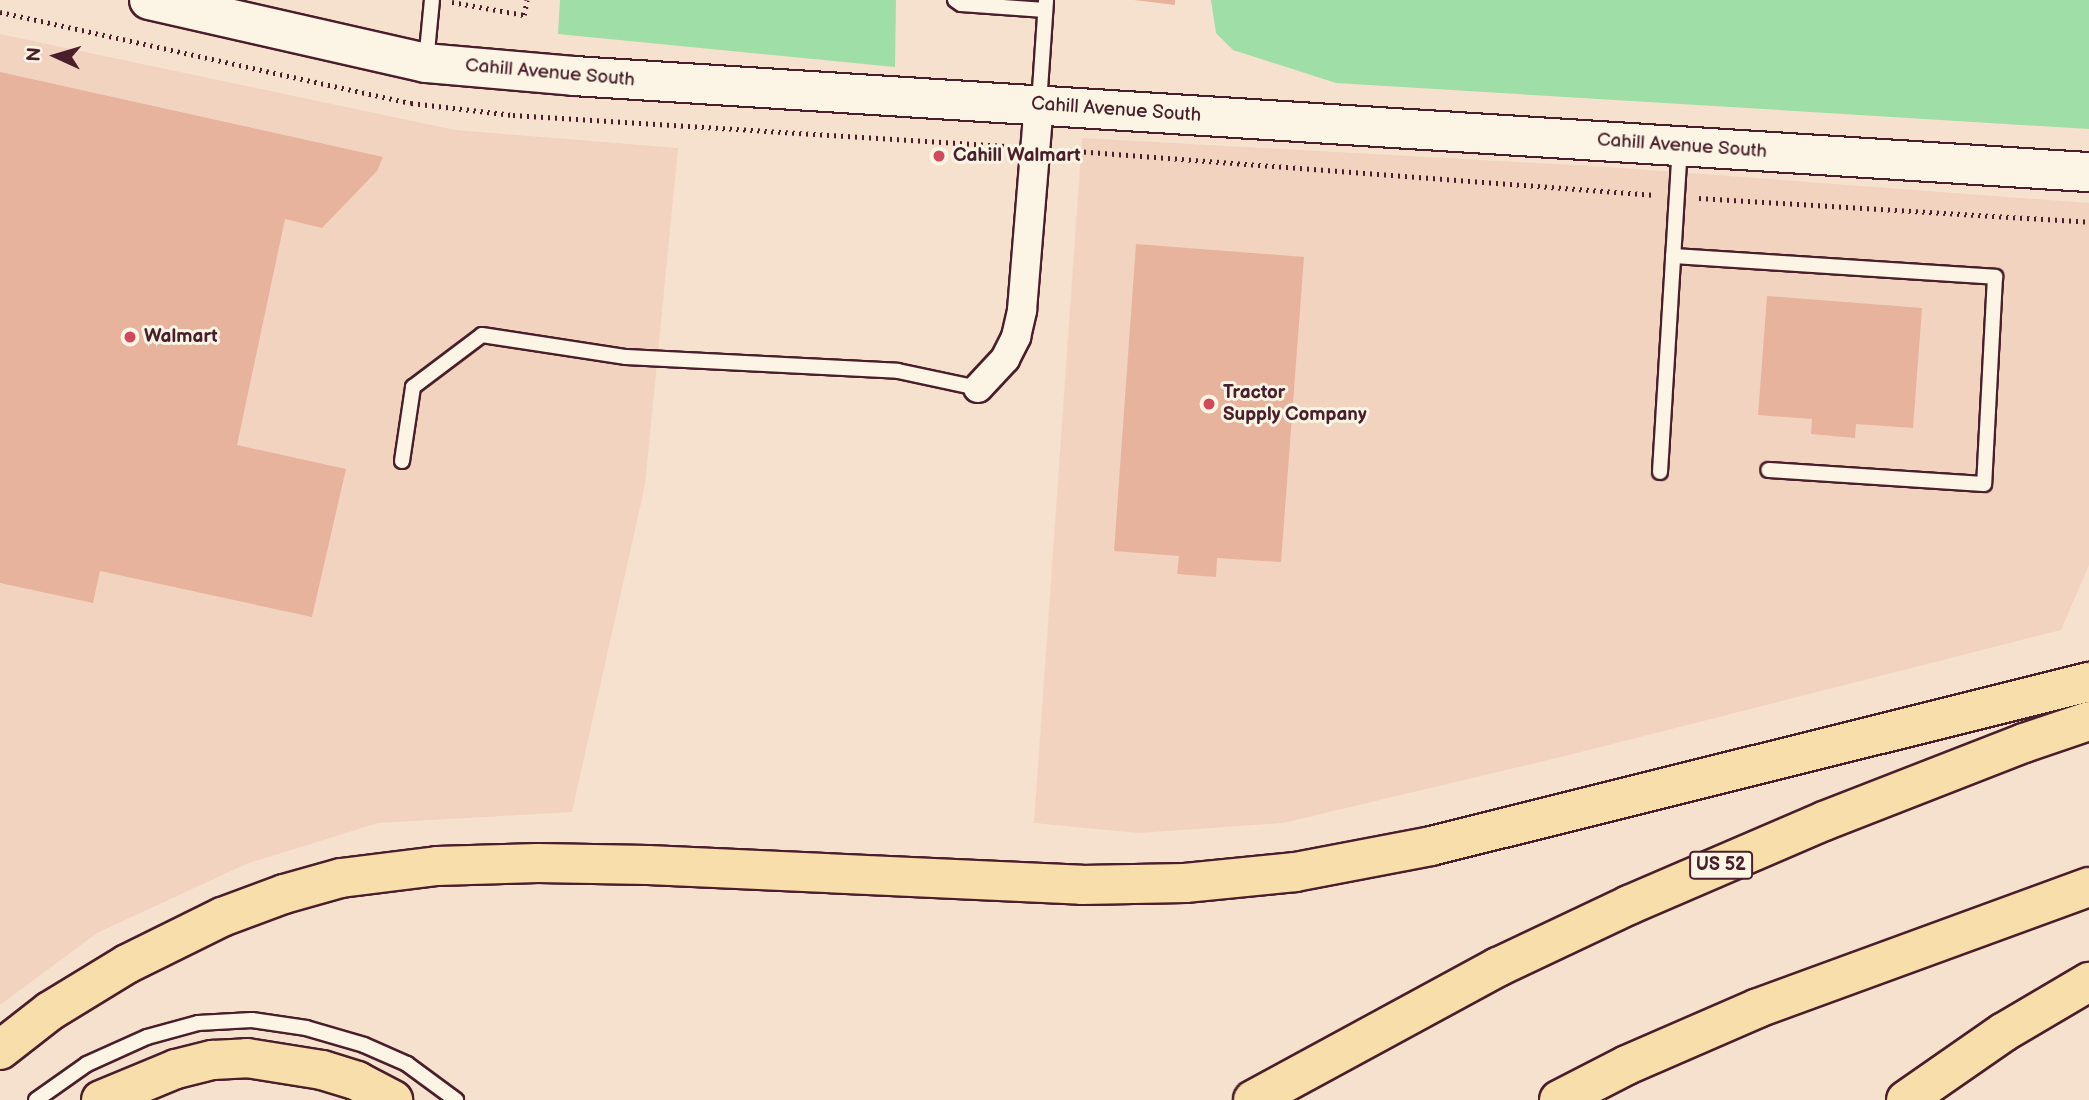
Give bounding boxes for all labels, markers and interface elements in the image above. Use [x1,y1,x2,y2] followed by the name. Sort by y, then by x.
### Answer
[21,21,91,91] north arrow
[23,47,47,62] text: N
[464,54,636,92] street label: Cahill Avenue South
[1030,93,1202,127] street label: Cahill Avenue South
[1596,129,1768,163] street label: Cahill Avenue South
[953,145,1081,167] place label: Cahill Walmart
[931,148,947,164] marker: Cahill Walmart
[144,326,218,348] place label: Walmart
[122,329,138,345] marker: Walmart
[1223,382,1367,426] place label: Tractor Supply Company
[1201,396,1217,412] marker: Tractor Supply Company
[1688,850,1754,880] road number: US 52

